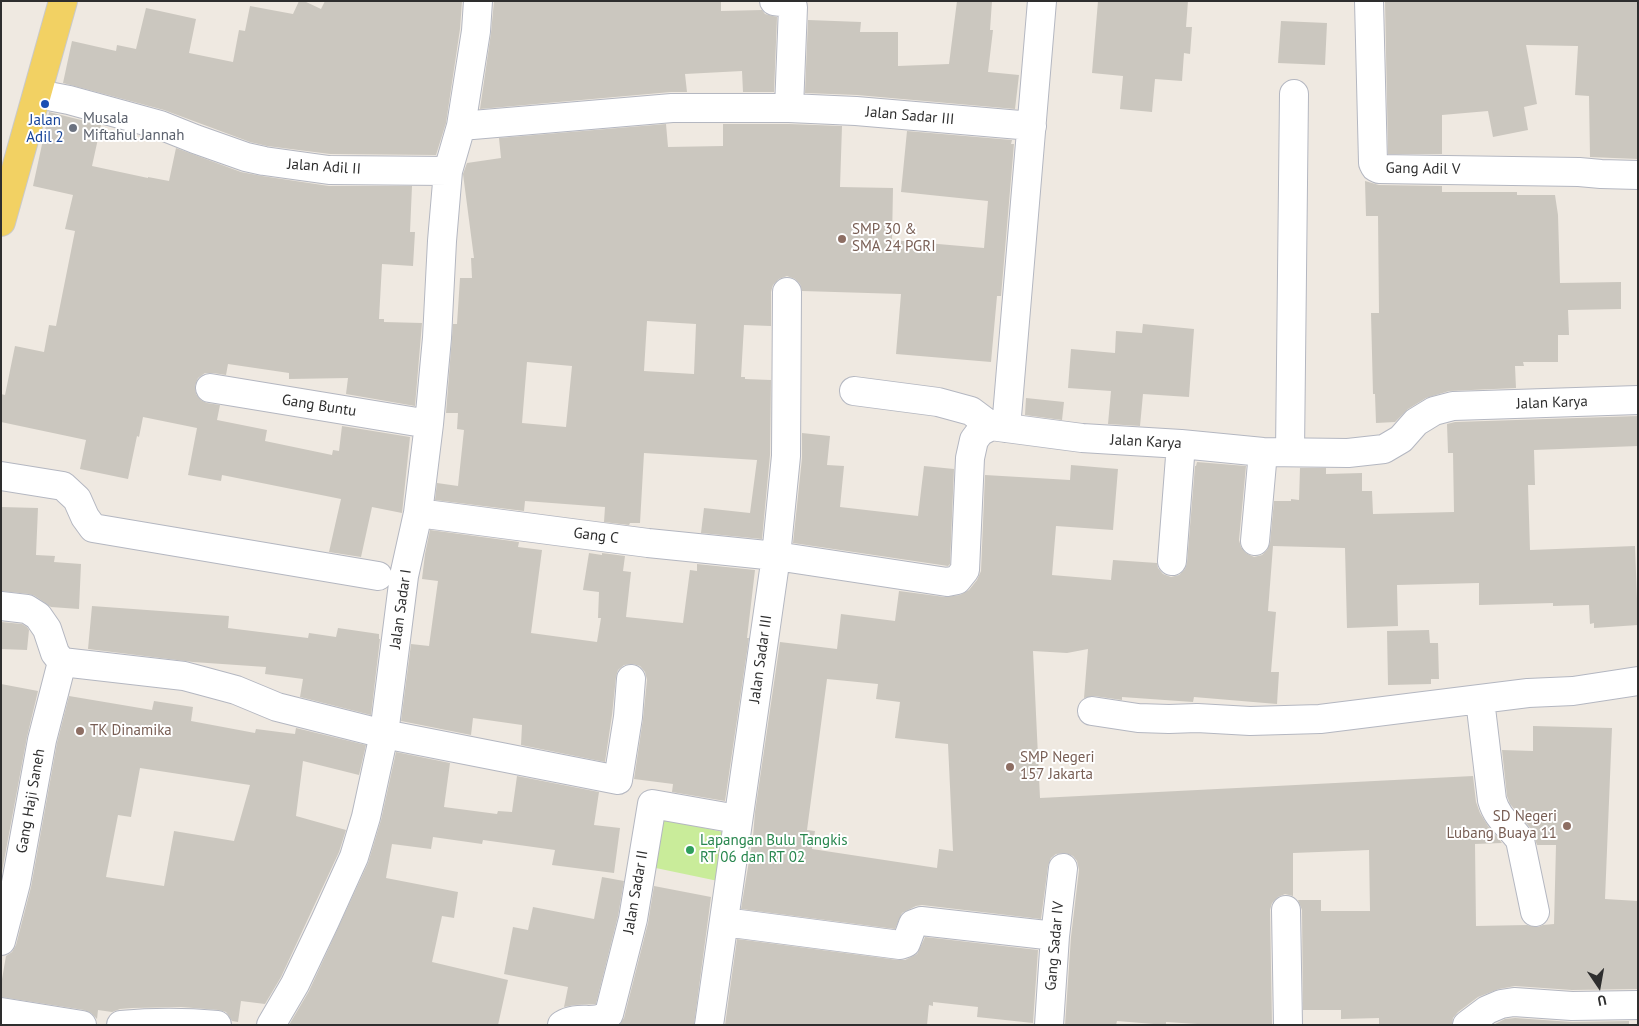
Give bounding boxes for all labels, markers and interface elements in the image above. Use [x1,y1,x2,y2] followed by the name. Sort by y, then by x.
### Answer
[39,98,51,110] marker: Jalan Adil 2
[865,103,955,129] street label: Jalan Sadar III
[83,110,184,145] place label: Musala Miftahul Jannah
[26,112,64,147] place label: Jalan Adil 2
[67,122,79,134] marker: Musala Miftahul Jannah
[287,155,361,179] street label: Jalan Adil II
[1386,159,1460,179] street label: Gang Adil V
[852,221,936,256] place label: SMP 30 & SMA 24 PGRI
[836,233,848,245] marker: SMP 30 & SMA 24 PGRI
[281,391,357,421] street label: Gang Buntu
[1516,393,1588,413] street label: Jalan Karya
[1110,431,1182,453] street label: Jalan Karya
[572,524,620,548] street label: Gang C
[387,568,415,650] street label: Jalan Sadar I
[746,614,776,704] street label: Jalan Sadar III
[90,722,172,740] place label: TK Dinamika
[74,725,86,737] marker: TK Dinamika
[13,747,49,855] street label: Gang Haji Saneh
[1020,749,1095,784] place label: SMP Negeri 157 Jakarta
[1004,761,1016,773] marker: SMP Negeri 157 Jakarta
[1447,808,1557,843] place label: SD Negeri Lubang Buaya 11
[1561,820,1573,832] marker: SD Negeri Lubang Buaya 11
[700,832,848,867] place label: Lapangan Bulu Tangkis RT 06 dan RT 02
[684,844,696,856] marker: Lapangan Bulu Tangkis RT 06 dan RT 02
[620,849,652,935] street label: Jalan Sadar II
[1042,900,1068,992] street label: Gang Sadar IV
[1574,961,1624,1011] north arrow
[1596,991,1608,1010] text: U

